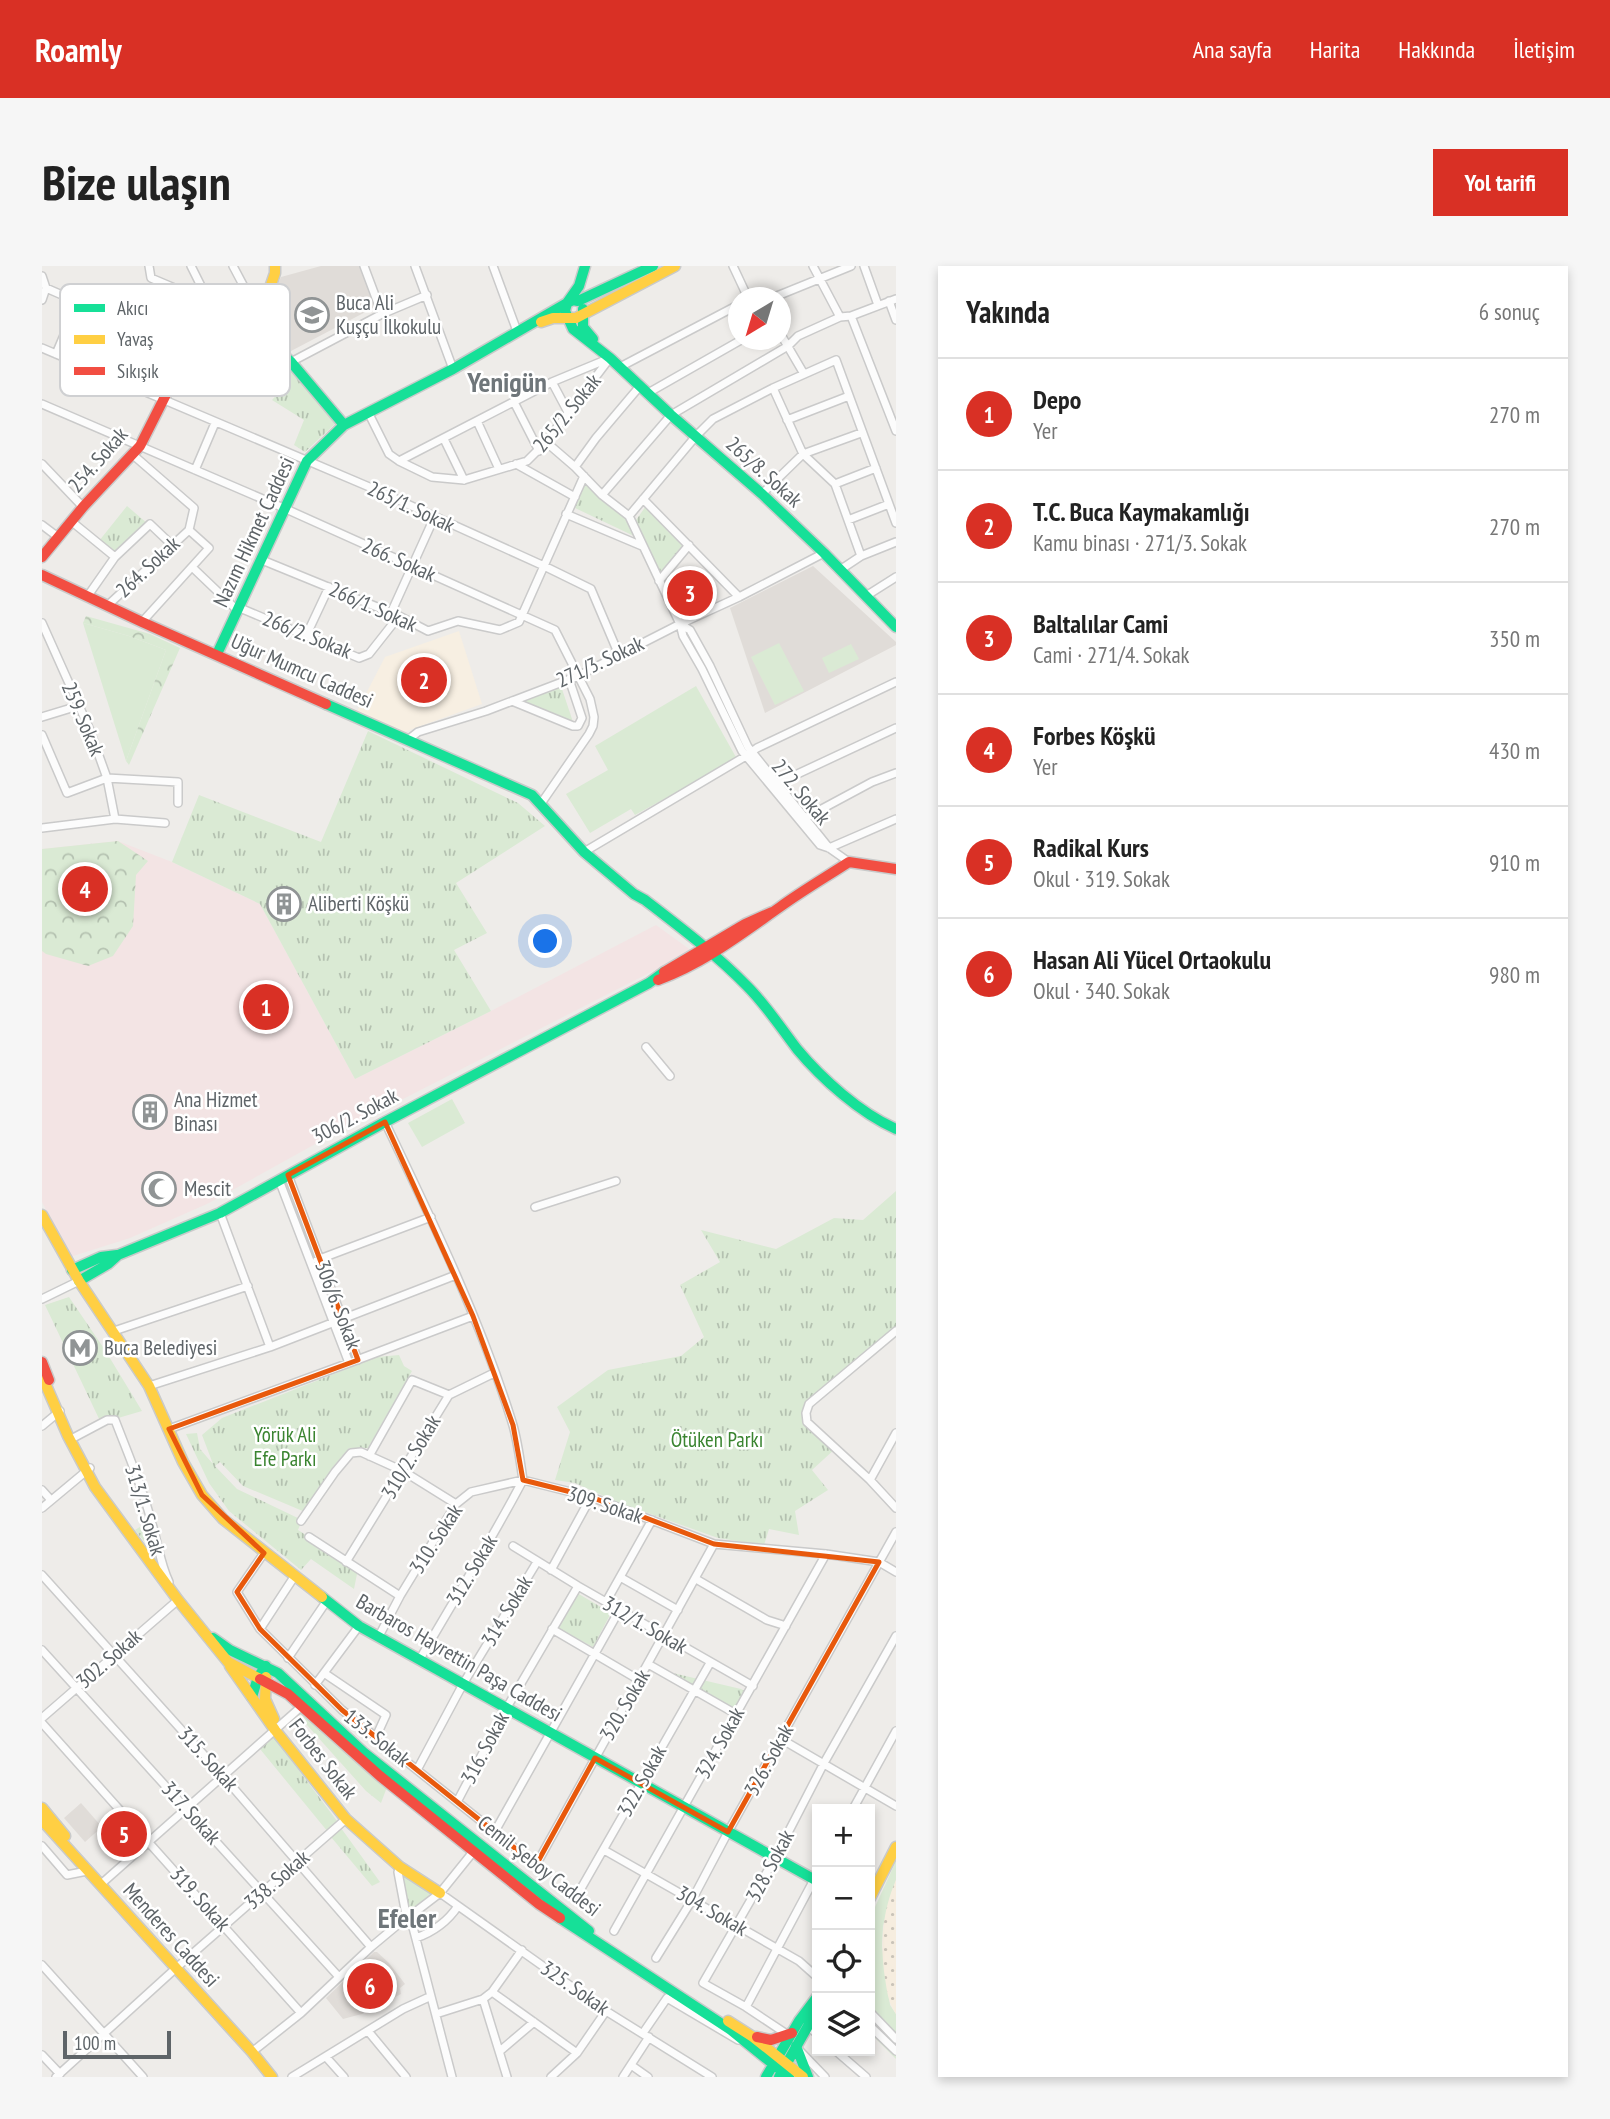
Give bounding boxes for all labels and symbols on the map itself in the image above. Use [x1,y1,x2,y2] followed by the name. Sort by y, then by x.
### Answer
[60,284,290,396] legend
[728,287,791,350] north arrow
[336,289,441,340] place label: Buca Ali Kuşçu İlkokulu
[117,296,148,320] text: Akıcı
[293,296,331,334] school or university icon: Buca Ali Kuşçu İlkokulu
[117,327,154,351] text: Yavaş
[117,359,159,383] text: Sıkışık
[466,363,547,400] district label: Yenigün
[527,368,607,458] street label: 265/2. Sokak
[62,421,133,498] street label: 254. Sokak
[721,430,808,513] street label: 265/8. Sokak
[207,452,300,611] street label: Nazım Hikmet Caddesi
[363,475,459,539] street label: 265/1. Sokak
[110,530,185,603] street label: 264. Sokak
[358,531,440,588] street label: 266. Sokak
[667,567,713,619] pin: 3
[325,575,421,638] street label: 266/1. Sokak
[259,604,356,665] street label: 266/2. Sokak
[227,627,377,714] street label: Uğur Mumcu Caddesi
[552,630,648,694] street label: 271/3. Sokak
[401,654,447,706] pin: 2
[56,678,111,760] street label: 259. Sokak
[766,753,837,830] street label: 272. Sokak
[62,863,108,915] pin: 4
[265,885,303,923] building icon: Aliberti Köşkü
[308,890,409,917] place label: Aliberti Köşkü
[528,924,562,958] your location
[243,981,289,1033] pin: 1
[307,1082,402,1149] street label: 306/2. Sokak
[174,1086,258,1137] place label: Ana Hizmet Binası
[131,1093,169,1131] building icon: Ana Hizmet Binası
[140,1170,178,1208] mosque icon: Mescit
[184,1175,231,1202] place label: Mescit
[309,1256,368,1353] street label: 306/6. Sokak
[61,1329,99,1367] metro station icon: Buca Belediyesi
[104,1334,217,1361] place label: Buca Belediyesi
[375,1410,446,1504] street label: 310/2. Sokak
[253,1421,317,1472] park label: Yörük Ali Efe Parkı
[671,1426,763,1453] park label: Ötüken Parkı
[119,1461,172,1559] street label: 313/1. Sokak
[564,1480,646,1529] street label: 309. Sokak
[403,1499,468,1579] street label: 310. Sokak
[440,1529,503,1610] street label: 312. Sokak
[475,1570,538,1651] street label: 314. Sokak
[352,1588,567,1728] street label: Barbaros Hayrettin Paşa Caddesi
[598,1589,693,1660] street label: 312/1. Sokak
[70,1623,147,1694] street label: 302. Sokak
[593,1664,656,1745] street label: 320. Sokak
[689,1702,750,1783] street label: 324. Sokak
[339,1703,416,1773] street label: 133. Sokak
[454,1707,515,1789] street label: 316. Sokak
[283,1713,363,1805] street label: Forbes Sokak
[738,1719,799,1800] street label: 326. Sokak
[172,1721,244,1797] street label: 315. Sokak
[611,1740,672,1821] street label: 322. Sokak
[156,1775,227,1850] street label: 317. Sokak
[101,1808,147,1860] pin: 5
[472,1809,606,1922] street label: Cemil Şeboy Caddesi
[739,1825,800,1907] street label: 328. Sokak
[238,1844,315,1915] street label: 338. Sokak
[164,1861,236,1937] street label: 319. Sokak
[117,1877,225,1992] street label: Menderes Caddesi
[672,1879,753,1942] street label: 304. Sokak
[378,1899,437,1936] district label: Efeler
[536,1954,615,2021] street label: 325. Sokak
[347,1960,393,2012] pin: 6
[63,2028,172,2060] scale bar

